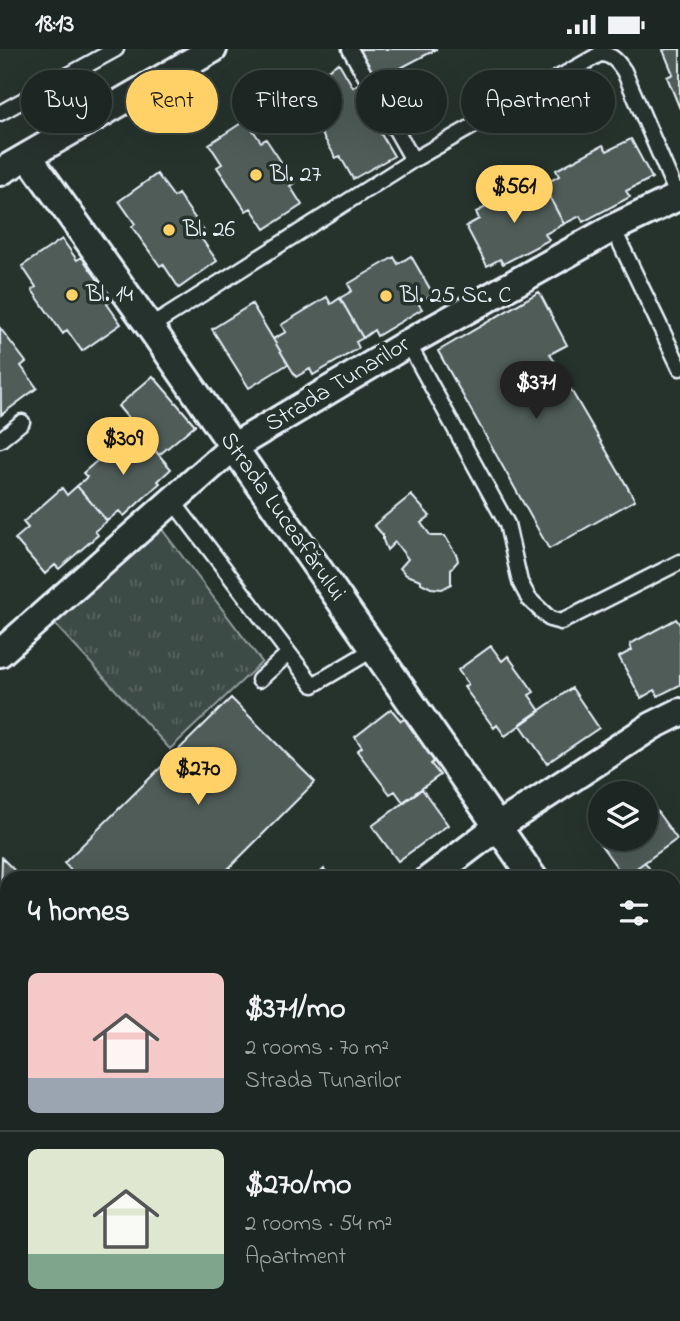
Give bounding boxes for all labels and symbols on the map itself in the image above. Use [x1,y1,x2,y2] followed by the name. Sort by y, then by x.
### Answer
[269,158,322,193] place label: Bl. 27
[473,165,555,225] pin: $561
[248,167,264,183] marker: Bl. 27
[182,213,236,248] place label: Bl. 26
[161,222,177,238] marker: Bl. 26
[85,278,133,313] place label: Bl. 14
[399,279,511,314] place label: Bl. 25 Sc. C
[64,287,80,303] marker: Bl. 14
[378,288,394,304] marker: Bl. 25 Sc. C
[259,328,417,442] street label: Strada Tunarilor
[495,361,577,421] pin: $371
[82,417,164,477] pin: $309
[210,425,354,609] street label: Strada Luceafărului
[157,747,239,807] pin: $270

